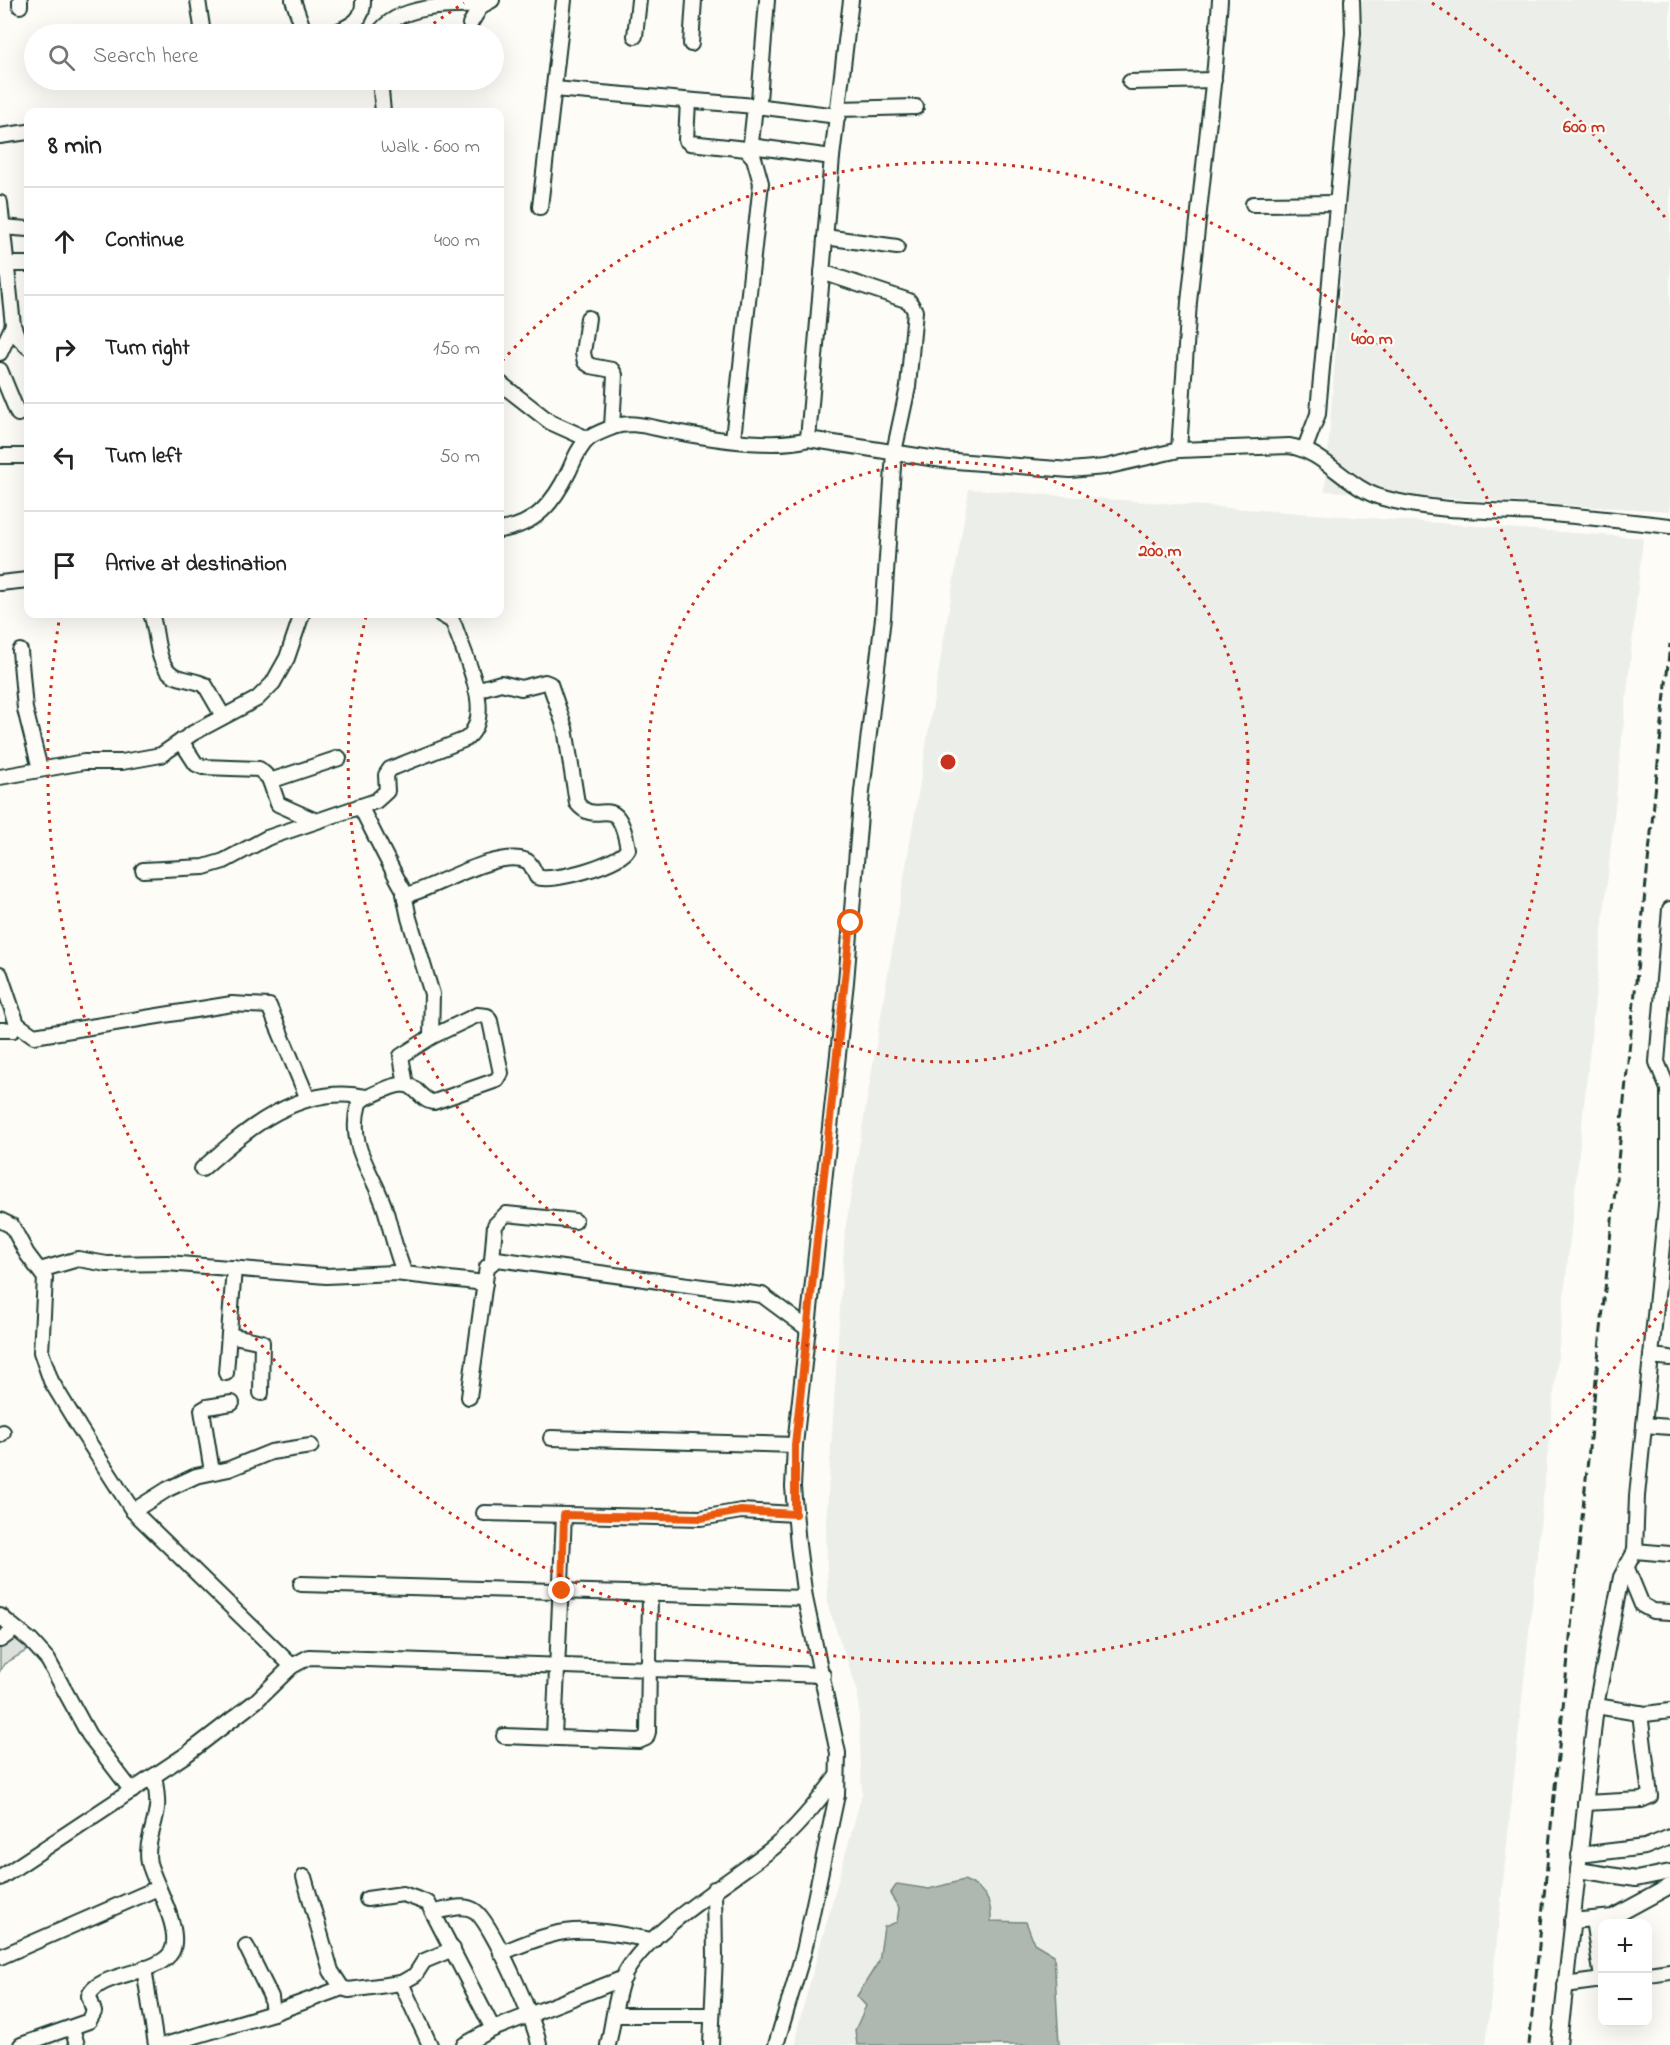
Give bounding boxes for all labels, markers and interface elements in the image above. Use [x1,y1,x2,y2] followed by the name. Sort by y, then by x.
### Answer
[24,24,504,90] search box
[45,41,78,74] icon: search
[93,41,198,73] text: Search here
[1563,115,1605,141] text: 600 m
[48,128,102,166] text: 8 min
[381,133,480,162] text: Walk · 600 m
[48,225,81,258] icon: ahead
[105,225,184,257] text: Continue
[434,227,480,256] text: 400 m
[1351,327,1393,353] text: 400 m
[48,333,81,366] icon: right
[105,333,190,365] text: Turn right
[433,335,480,364] text: 150 m
[48,441,81,474] icon: left
[105,441,182,473] text: Turn left
[439,443,480,472] text: 50 m
[1138,539,1182,565] text: 200 m
[48,549,81,582] icon: arrive
[105,549,287,581] text: Arrive at destination
[938,752,958,772] centre of rings
[837,909,863,935] route start
[548,1577,574,1603] route end
[1598,1919,1652,2027] map controls
[1598,1919,1652,1973] button: +
[1598,1973,1652,2027] button: −

